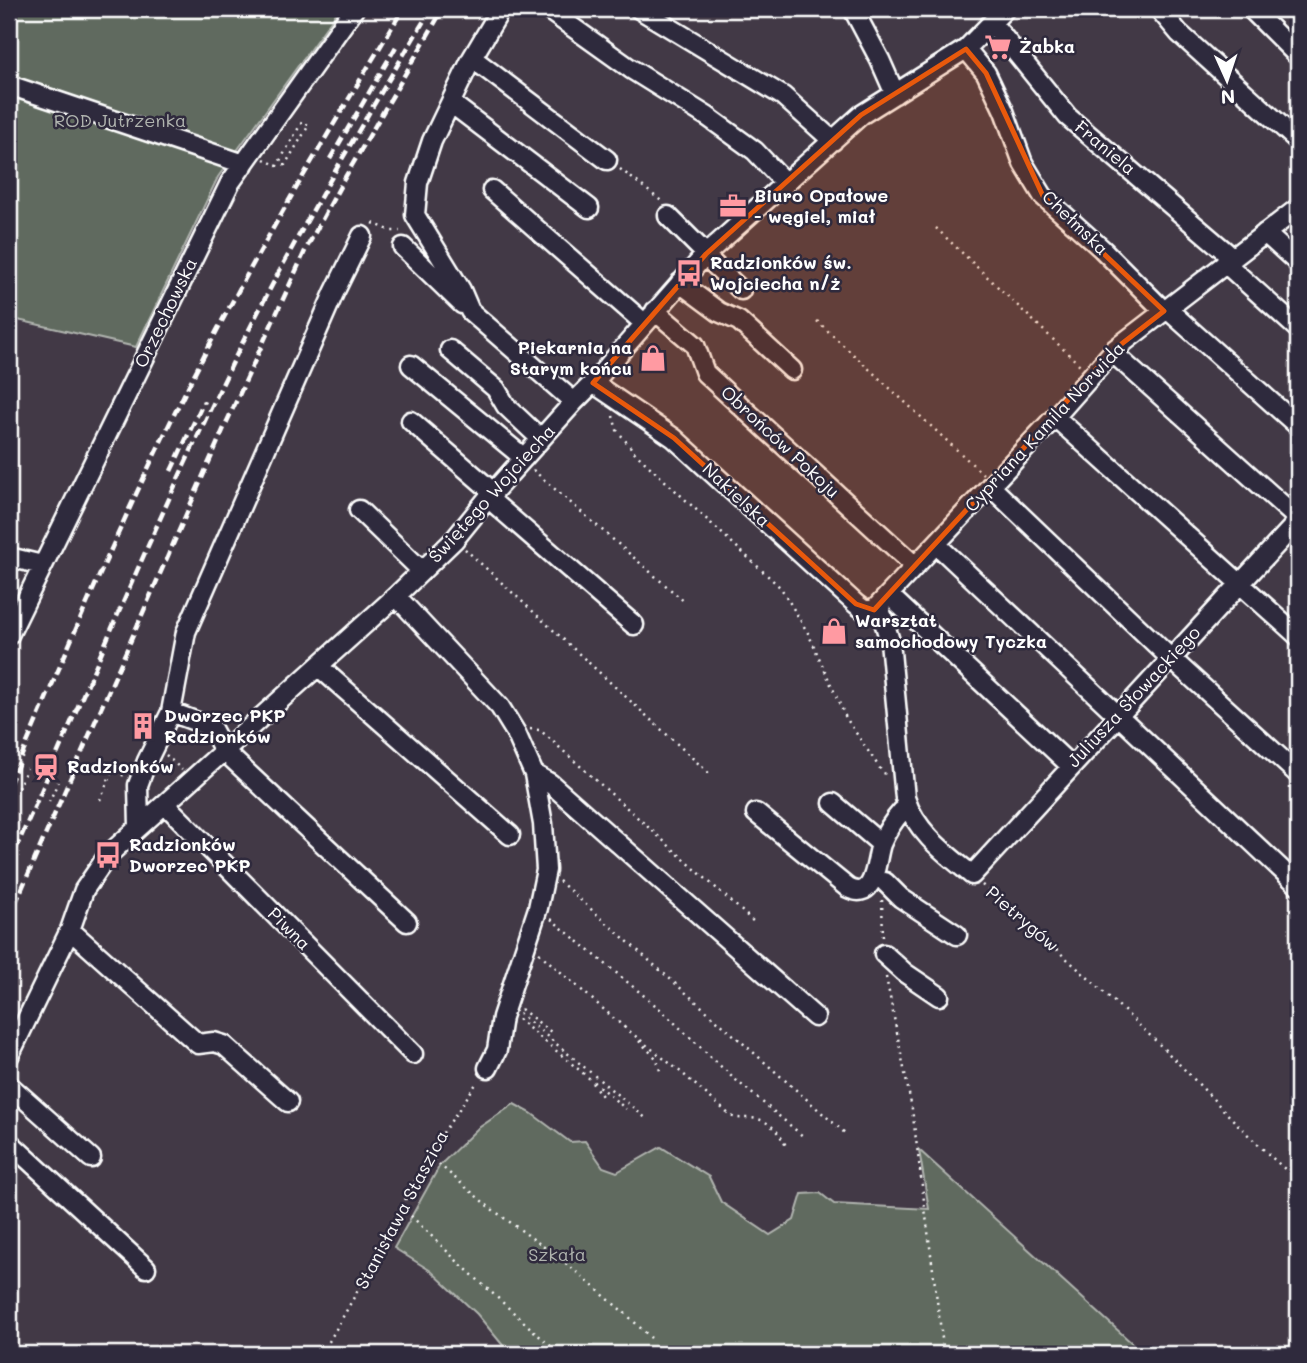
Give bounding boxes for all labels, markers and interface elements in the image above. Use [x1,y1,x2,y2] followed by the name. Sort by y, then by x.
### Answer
[983,32,1013,62] supermarket icon: Żabka
[1019,34,1075,58] place label: Żabka
[1192,46,1262,116] north arrow
[1220,85,1236,110] text: N
[54,108,186,132] park label: ROD Jutrzenka
[1070,115,1141,180] street label: Franiela
[754,183,889,228] place label: Biuro Opałowe - węgiel, miał
[1037,185,1114,260] street label: Chełmska
[718,191,748,221] office icon: Biuro Opałowe - węgiel, miał
[710,250,852,295] place label: Radzionków św. Wojciecha n/ż
[128,254,202,371] street label: Orzechowska
[674,258,704,288] bus stop icon: Radzionków św. Wojciecha n/ż
[510,335,632,380] place label: Piekarnia na Starym końcu
[959,336,1130,517] street label: Cypriana Kamila Norwida
[638,343,668,373] shop icon: Piekarnia na Starym końcu
[716,380,845,503] street label: Obrońców Pokoju
[423,419,560,568] street label: Świętego Wojciecha
[698,457,776,532] street label: Nakielska
[855,608,1047,653] place label: Warsztat samochodowy Tyczka
[819,616,849,646] shop icon: Warsztat samochodowy Tyczka
[1061,620,1205,772] street label: Juliusza Słowackiego
[164,703,286,748] place label: Dworzec PKP Radzionków
[128,711,158,741] building icon: Dworzec PKP Radzionków
[31,752,61,782] station icon: Radzionków
[67,754,174,778] place label: Radzionków
[129,832,251,877] place label: Radzionków Dworzec PKP
[93,840,123,870] bus stop icon: Radzionków Dworzec PKP
[981,880,1064,957] street label: Pietrygów
[263,902,316,955] street label: Piwna
[349,1126,453,1293] street label: Stanisława Staszica
[528,1242,586,1266] park label: Szkała

